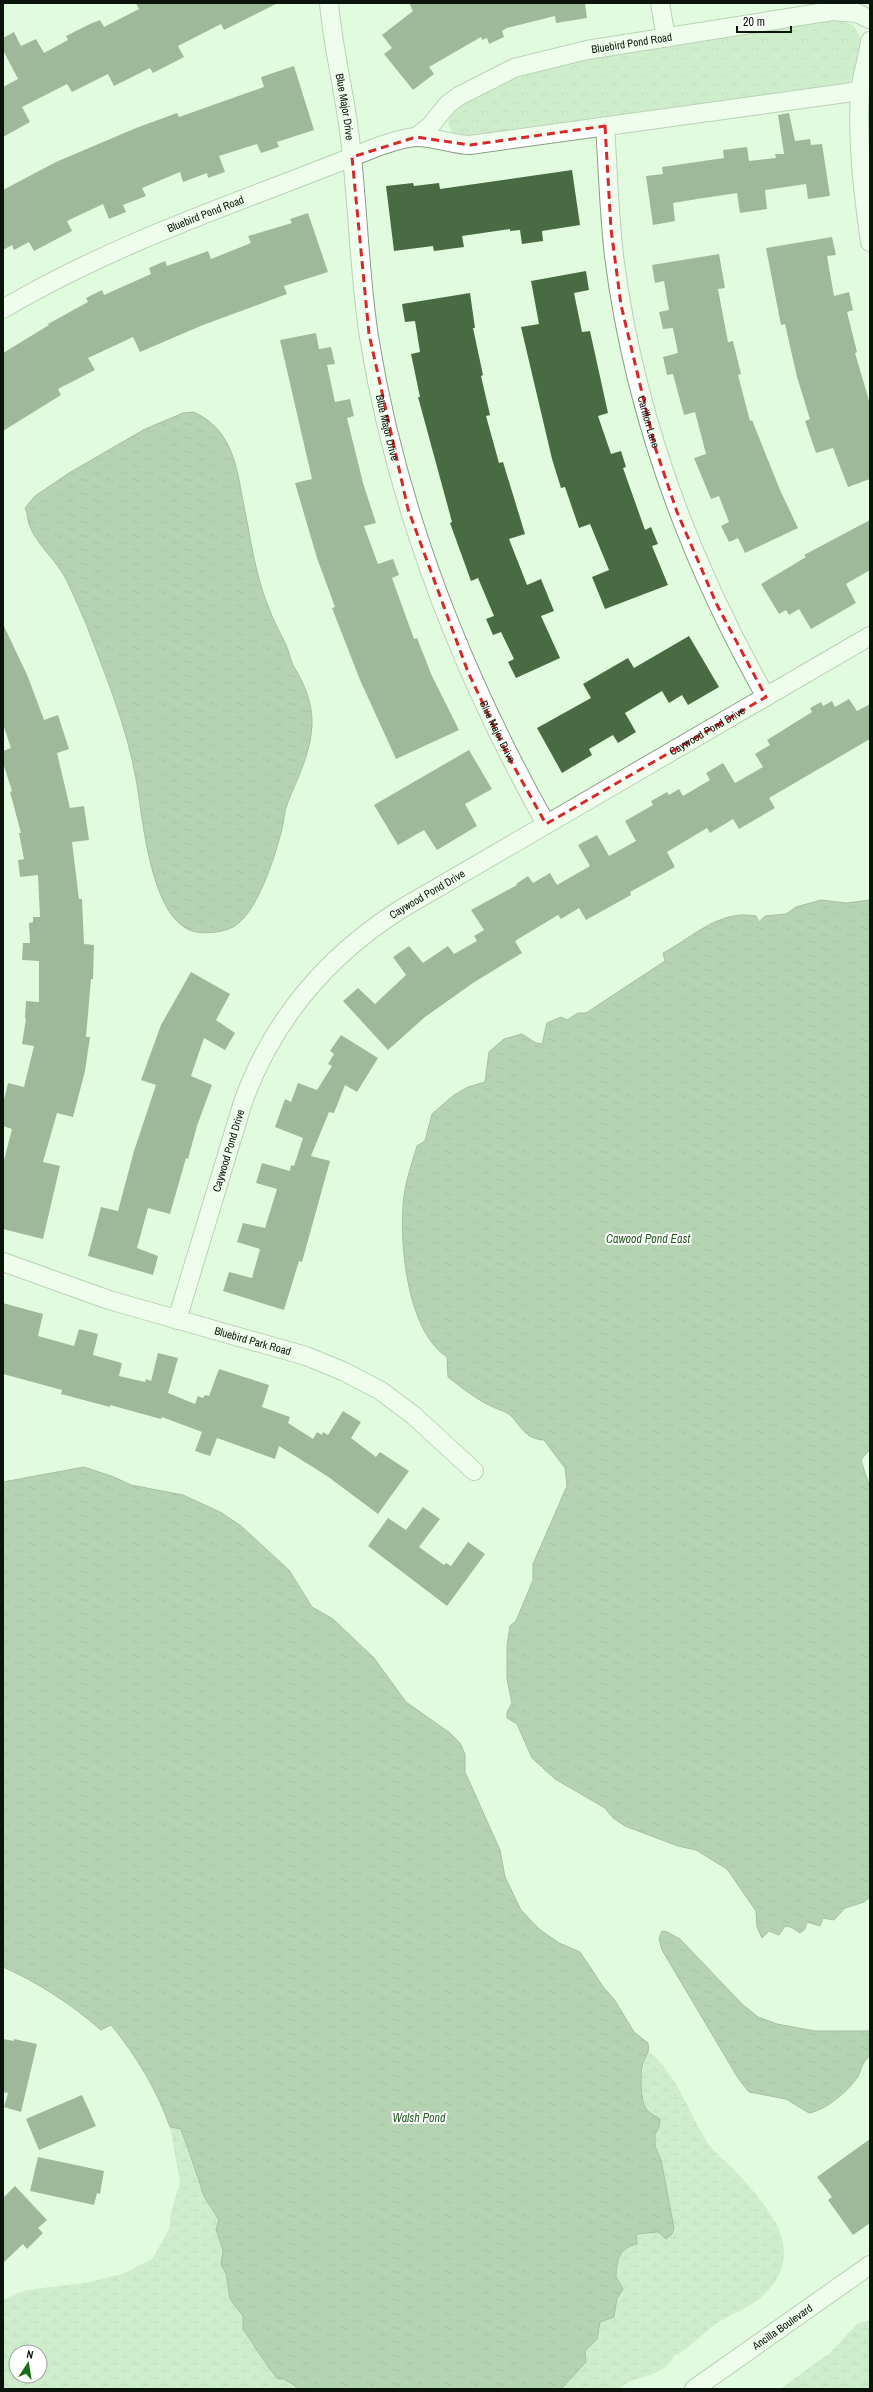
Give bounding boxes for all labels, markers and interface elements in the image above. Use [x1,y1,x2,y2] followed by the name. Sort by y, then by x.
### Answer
[737,8,791,34] scale bar
[743,14,765,30] text: 20 m
[590,30,673,56] street label: Bluebird Pond Road
[333,72,357,141] street label: Blue Major Drive
[165,192,246,235] street label: Bluebird Pond Road
[373,393,402,462] street label: Blue Major Drive
[635,394,663,450] street label: Carillon Lane
[477,698,519,765] street label: Blue Major Drive
[667,703,747,758] street label: Caywood Pond Drive
[387,866,467,922] street label: Caywood Pond Drive
[209,1108,247,1194] street label: Caywood Pond Drive
[606,1231,690,1247] water label: Cawood Pond East
[213,1323,293,1358] street label: Bluebird Park Road
[393,2110,446,2126] water label: Walsh Pond
[749,2301,815,2353] street label: Ancilla Boulevard
[8,2344,48,2384] north arrow
[25,2347,35,2362] text: N

